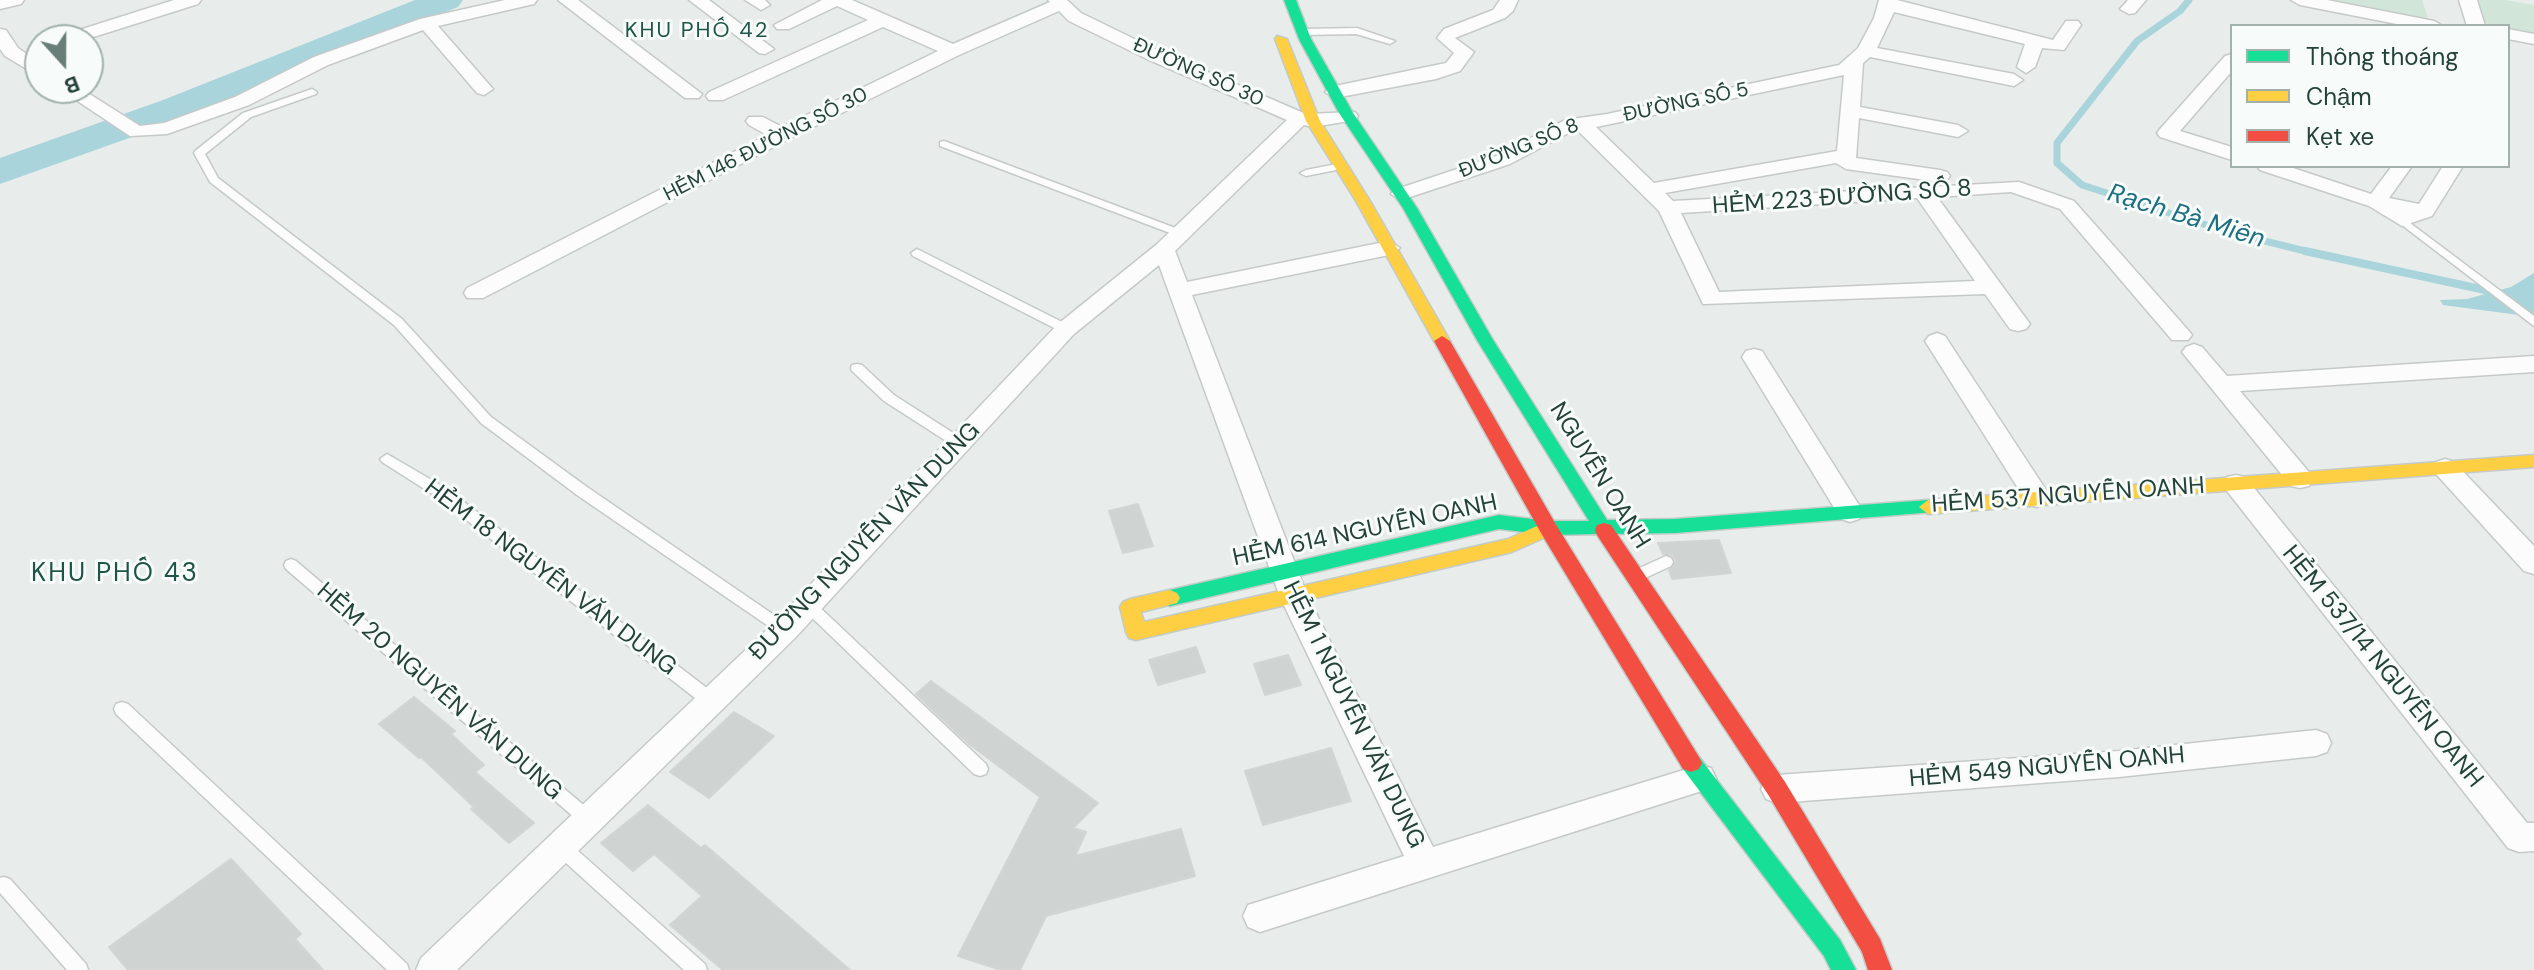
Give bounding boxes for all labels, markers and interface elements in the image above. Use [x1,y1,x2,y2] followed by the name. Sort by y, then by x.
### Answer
[625,18,769,44] district label: KHU PHỐ 42
[24,24,104,104] north arrow
[2230,24,2510,168] legend
[1129,33,1267,113] street label: ĐƯỜNG SỐ 30
[2306,41,2459,72] text: Thông thoáng
[60,69,84,101] text: B
[1621,78,1751,128] street label: ĐƯỜNG SỐ 5
[2306,81,2372,112] text: Chậm
[660,83,872,207] street label: HẺM 146 ĐƯỜNG SỐ 30
[1456,114,1582,184] street label: ĐƯỜNG SỐ 8
[2306,121,2374,152] text: Kẹt xe
[1711,175,1973,221] street label: HẺM 223 ĐƯỜNG SỐ 8
[2104,178,2268,256] water label: Rạch Bà Miên
[1542,397,1656,555] street label: NGUYỄN OANH
[744,417,986,667] street label: ĐƯỜNG NGUYỄN VĂN DUNG
[1930,472,2206,520] street label: HẺM 537 NGUYỄN OANH
[418,474,682,682] street label: HẺM 18 NGUYỄN VĂN DUNG
[1230,489,1500,573] street label: HẺM 614 NGUYỄN OANH
[2275,540,2489,794] street label: HẺM 537/14 NGUYỄN OANH
[31,558,199,590] district label: KHU PHỐ 43
[1276,577,1430,853] street label: HẺM 1 NGUYỄN VĂN DUNG
[310,578,568,806] street label: HẺM 20 NGUYỄN VĂN DUNG
[1908,742,2186,794] street label: HẺM 549 NGUYỄN OANH

